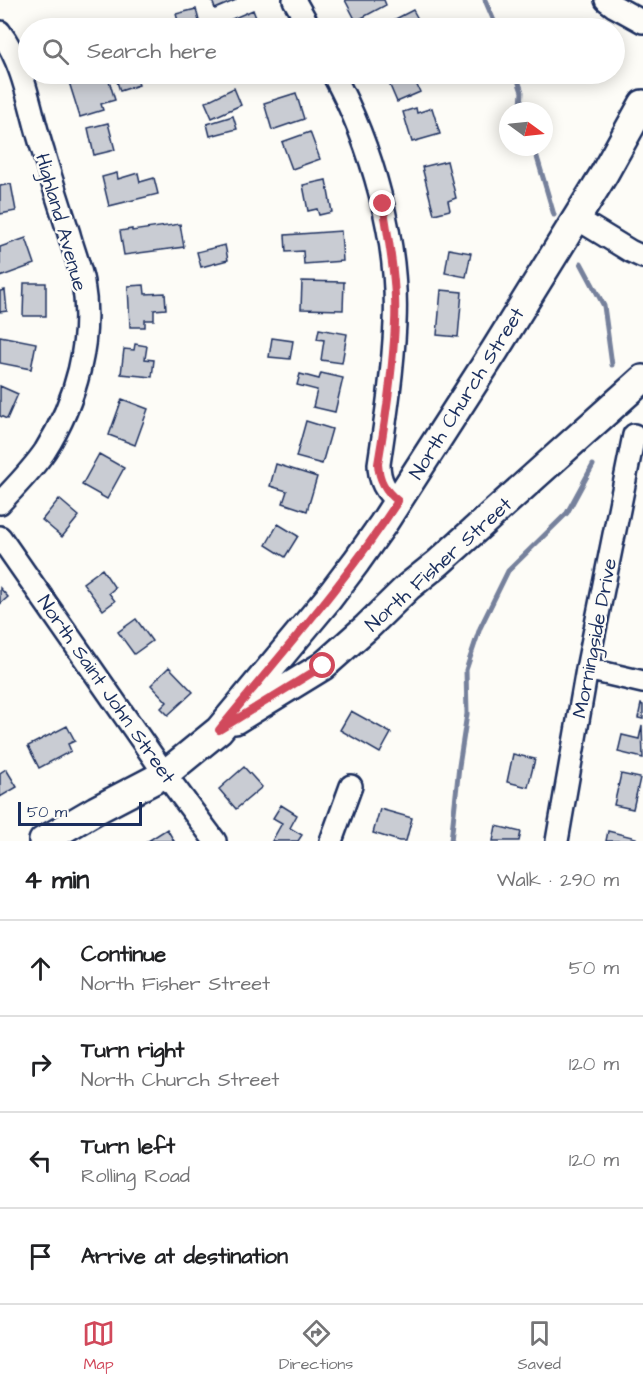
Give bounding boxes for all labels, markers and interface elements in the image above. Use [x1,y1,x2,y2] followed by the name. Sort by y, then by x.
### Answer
[18,18,625,84] search box
[39,35,72,68] icon: search
[87,36,217,67] text: Search here
[499,102,553,156] north arrow
[27,150,94,295] street label: Highland Avenue
[369,190,395,216] route end
[402,302,531,485] street label: North Church Street
[359,491,518,638] street label: North Fisher Street
[566,556,625,721] street label: Morningside Drive
[30,590,182,790] street label: North Saint John Street
[309,652,335,678] route start
[18,799,142,826] scale bar
[27,801,67,823] text: 50 m
[24,862,89,898] text: 4 min
[497,866,619,894] text: Walk · 290 m
[81,939,166,970] text: Continue
[24,952,57,985] icon: ahead
[569,954,619,982] text: 50 m
[81,970,270,998] text: North Fisher Street
[81,1035,184,1066] text: Turn right
[24,1048,57,1081] icon: right
[569,1050,619,1078] text: 120 m
[81,1066,279,1094] text: North Church Street
[81,1131,175,1162] text: Turn left
[24,1144,57,1177] icon: left
[569,1146,619,1174] text: 120 m
[81,1162,190,1190] text: Rolling Road
[24,1240,57,1273] icon: arrive
[81,1241,288,1272] text: Arrive at destination
[82,1317,115,1375] tab: Map
[279,1317,353,1375] tab: Directions
[517,1317,561,1375] tab: Saved

